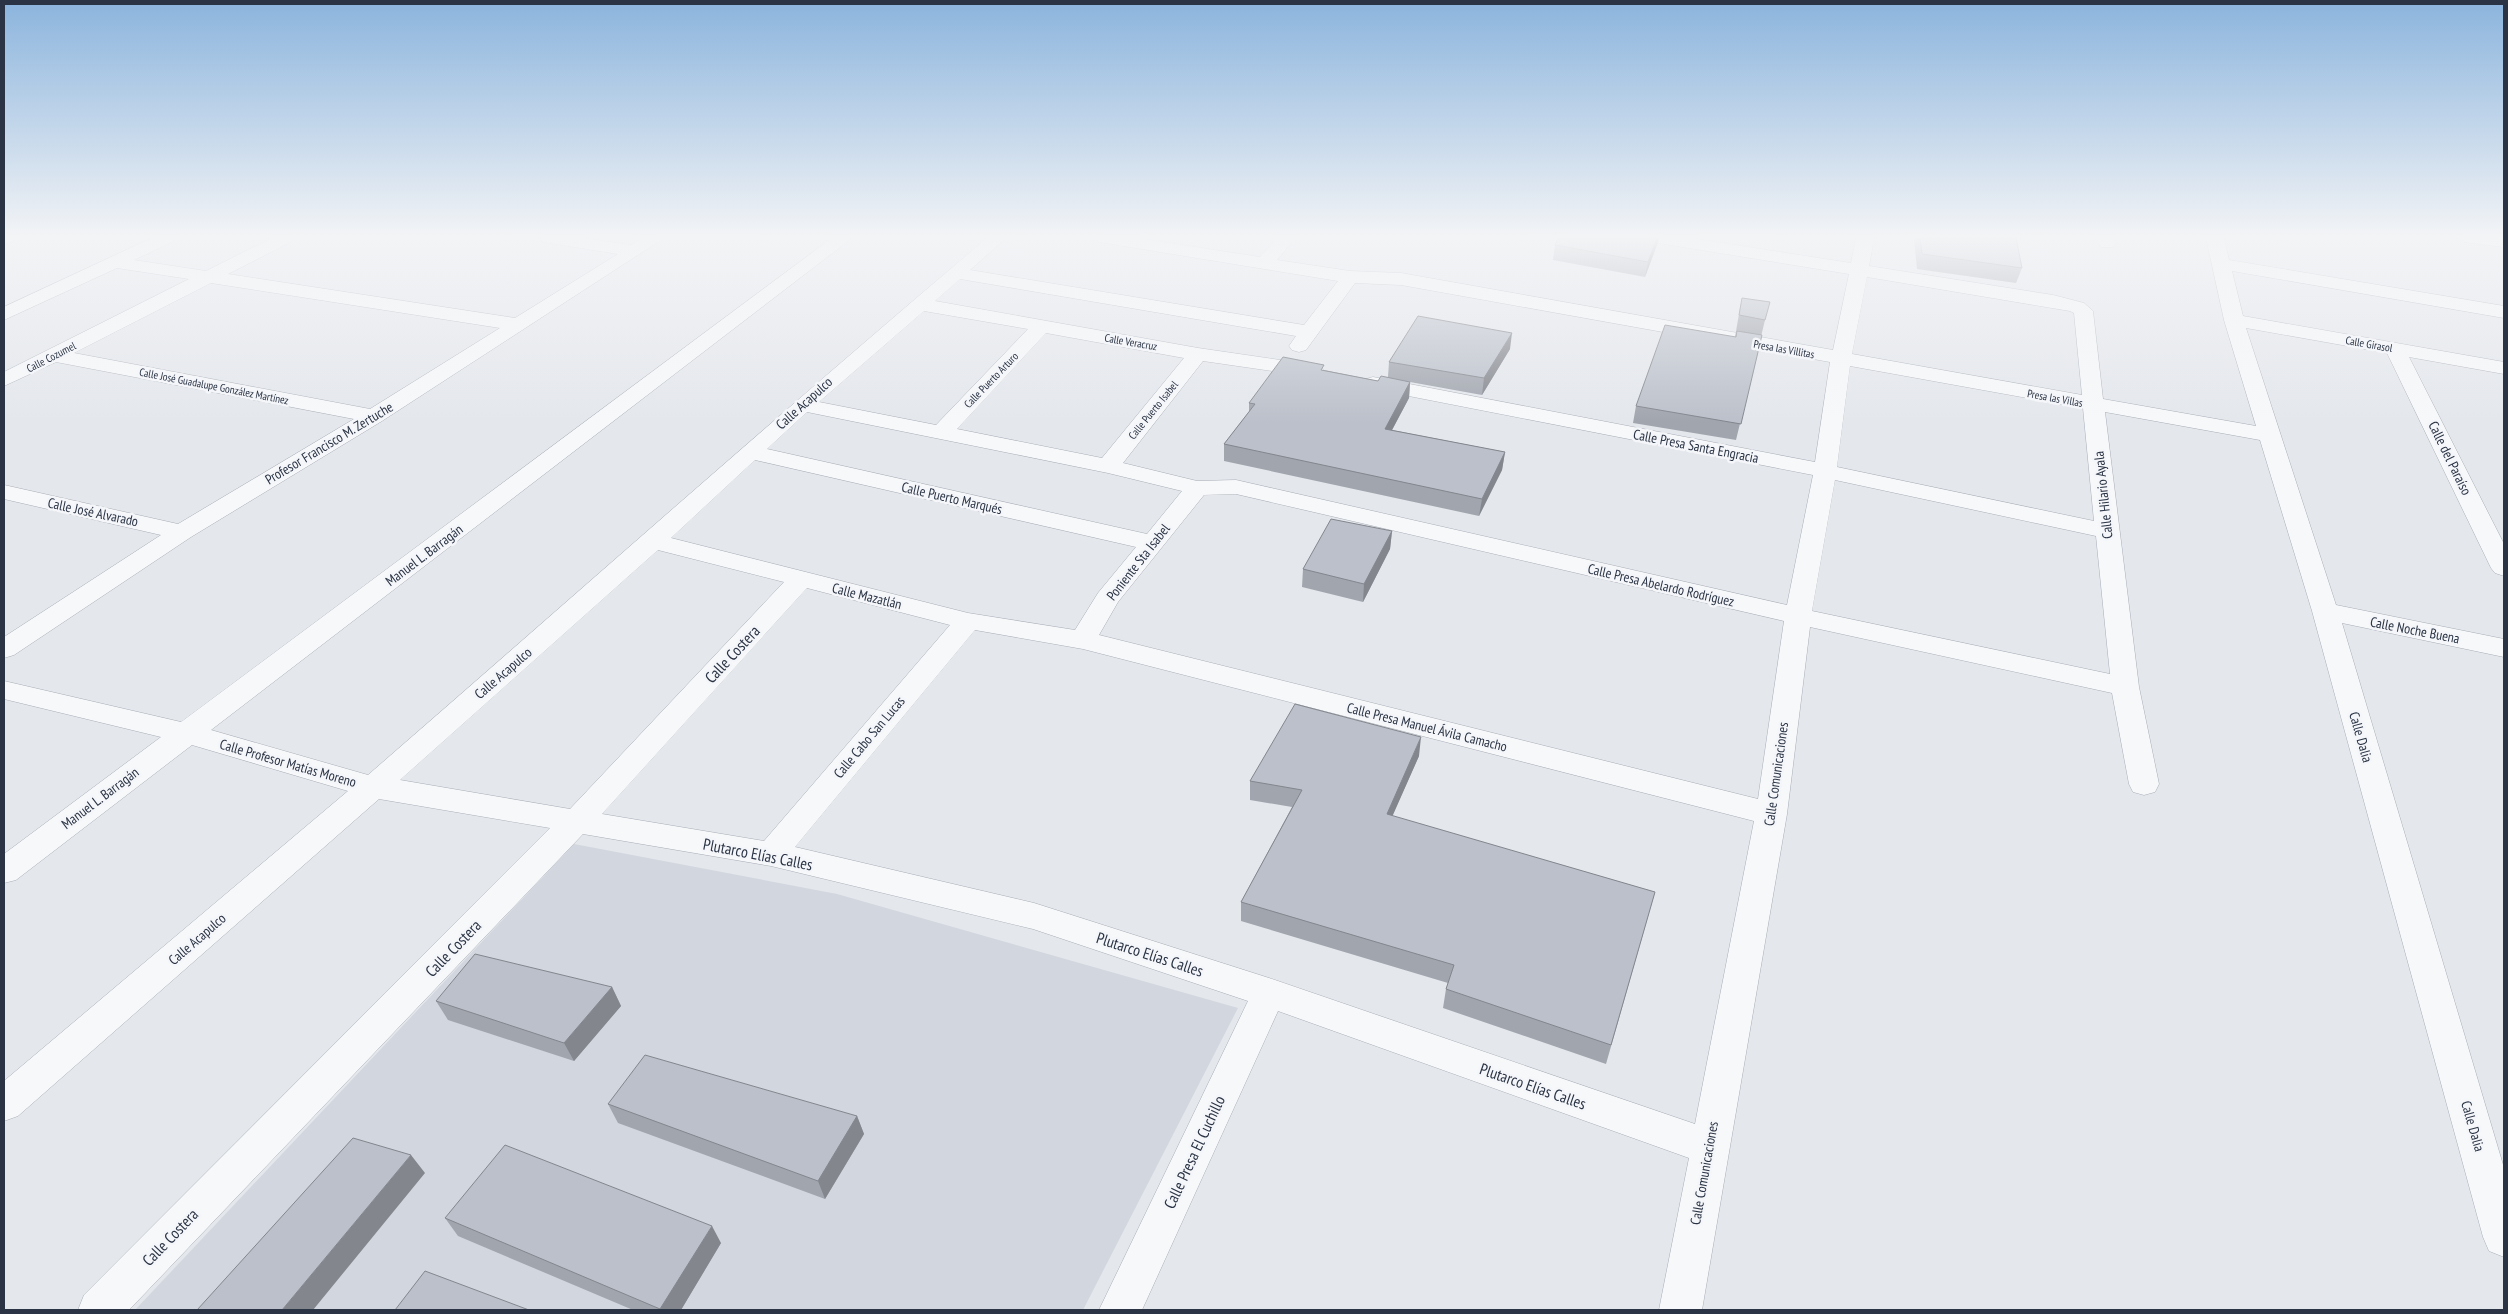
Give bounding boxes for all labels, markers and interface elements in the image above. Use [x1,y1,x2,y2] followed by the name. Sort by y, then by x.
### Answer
[1104,330,1158,354] street label: Calle Veracruz
[2344,333,2394,355] street label: Calle Girasol
[1752,337,1816,361] street label: Presa las Villitas
[24,338,78,375] street label: Calle Cozumel
[961,349,1021,411] street label: Calle Puerto Arturo
[138,365,290,407] street label: Calle José Guadalupe González Martínez
[772,373,836,433] street label: Calle Acapulco
[1125,378,1181,442] street label: Calle Puerto Isabel
[2026,386,2084,410] street label: Presa las Villas
[262,398,396,488] street label: Profesor Francisco M. Zertuche
[2424,418,2476,498] street label: Calle del Paraíso
[1632,425,1760,467] street label: Calle Presa Santa Engracia
[2089,450,2117,540] street label: Calle Hilario Ayala
[900,478,1004,518] street label: Calle Puerto Marqués
[46,494,140,530] street label: Calle José Alvarado
[1102,519,1174,604] street label: Poniente Sta Isabel
[382,520,466,590] street label: Manuel L. Barragán
[1586,559,1736,611] street label: Calle Presa Abelardo Rodríguez
[830,579,904,613] street label: Calle Mazatlán
[2369,613,2461,647] street label: Calle Noche Buena
[700,621,764,687] street label: Calle Costera
[471,643,535,703] street label: Calle Acapulco
[829,692,909,782] street label: Calle Cabo San Lucas
[1345,698,1509,756] street label: Calle Presa Manuel Ávila Camacho
[2345,710,2377,764] street label: Calle Dalia
[1760,721,1792,827] street label: Calle Comunicaciones
[218,735,358,791] street label: Calle Profesor Matías Moreno
[58,763,142,833] street label: Manuel L. Barragán
[702,834,814,874] street label: Plutarco Elías Calles
[165,909,229,969] street label: Calle Acapulco
[421,915,485,981] street label: Calle Costera
[1094,927,1206,981] street label: Plutarco Elías Calles
[1477,1058,1589,1114] street label: Plutarco Elías Calles
[1159,1092,1229,1212] street label: Calle Presa El Cuchillo
[2457,1099,2489,1153] street label: Calle Dalia
[1686,1120,1722,1226] street label: Calle Comunicaciones
[138,1204,202,1270] street label: Calle Costera

